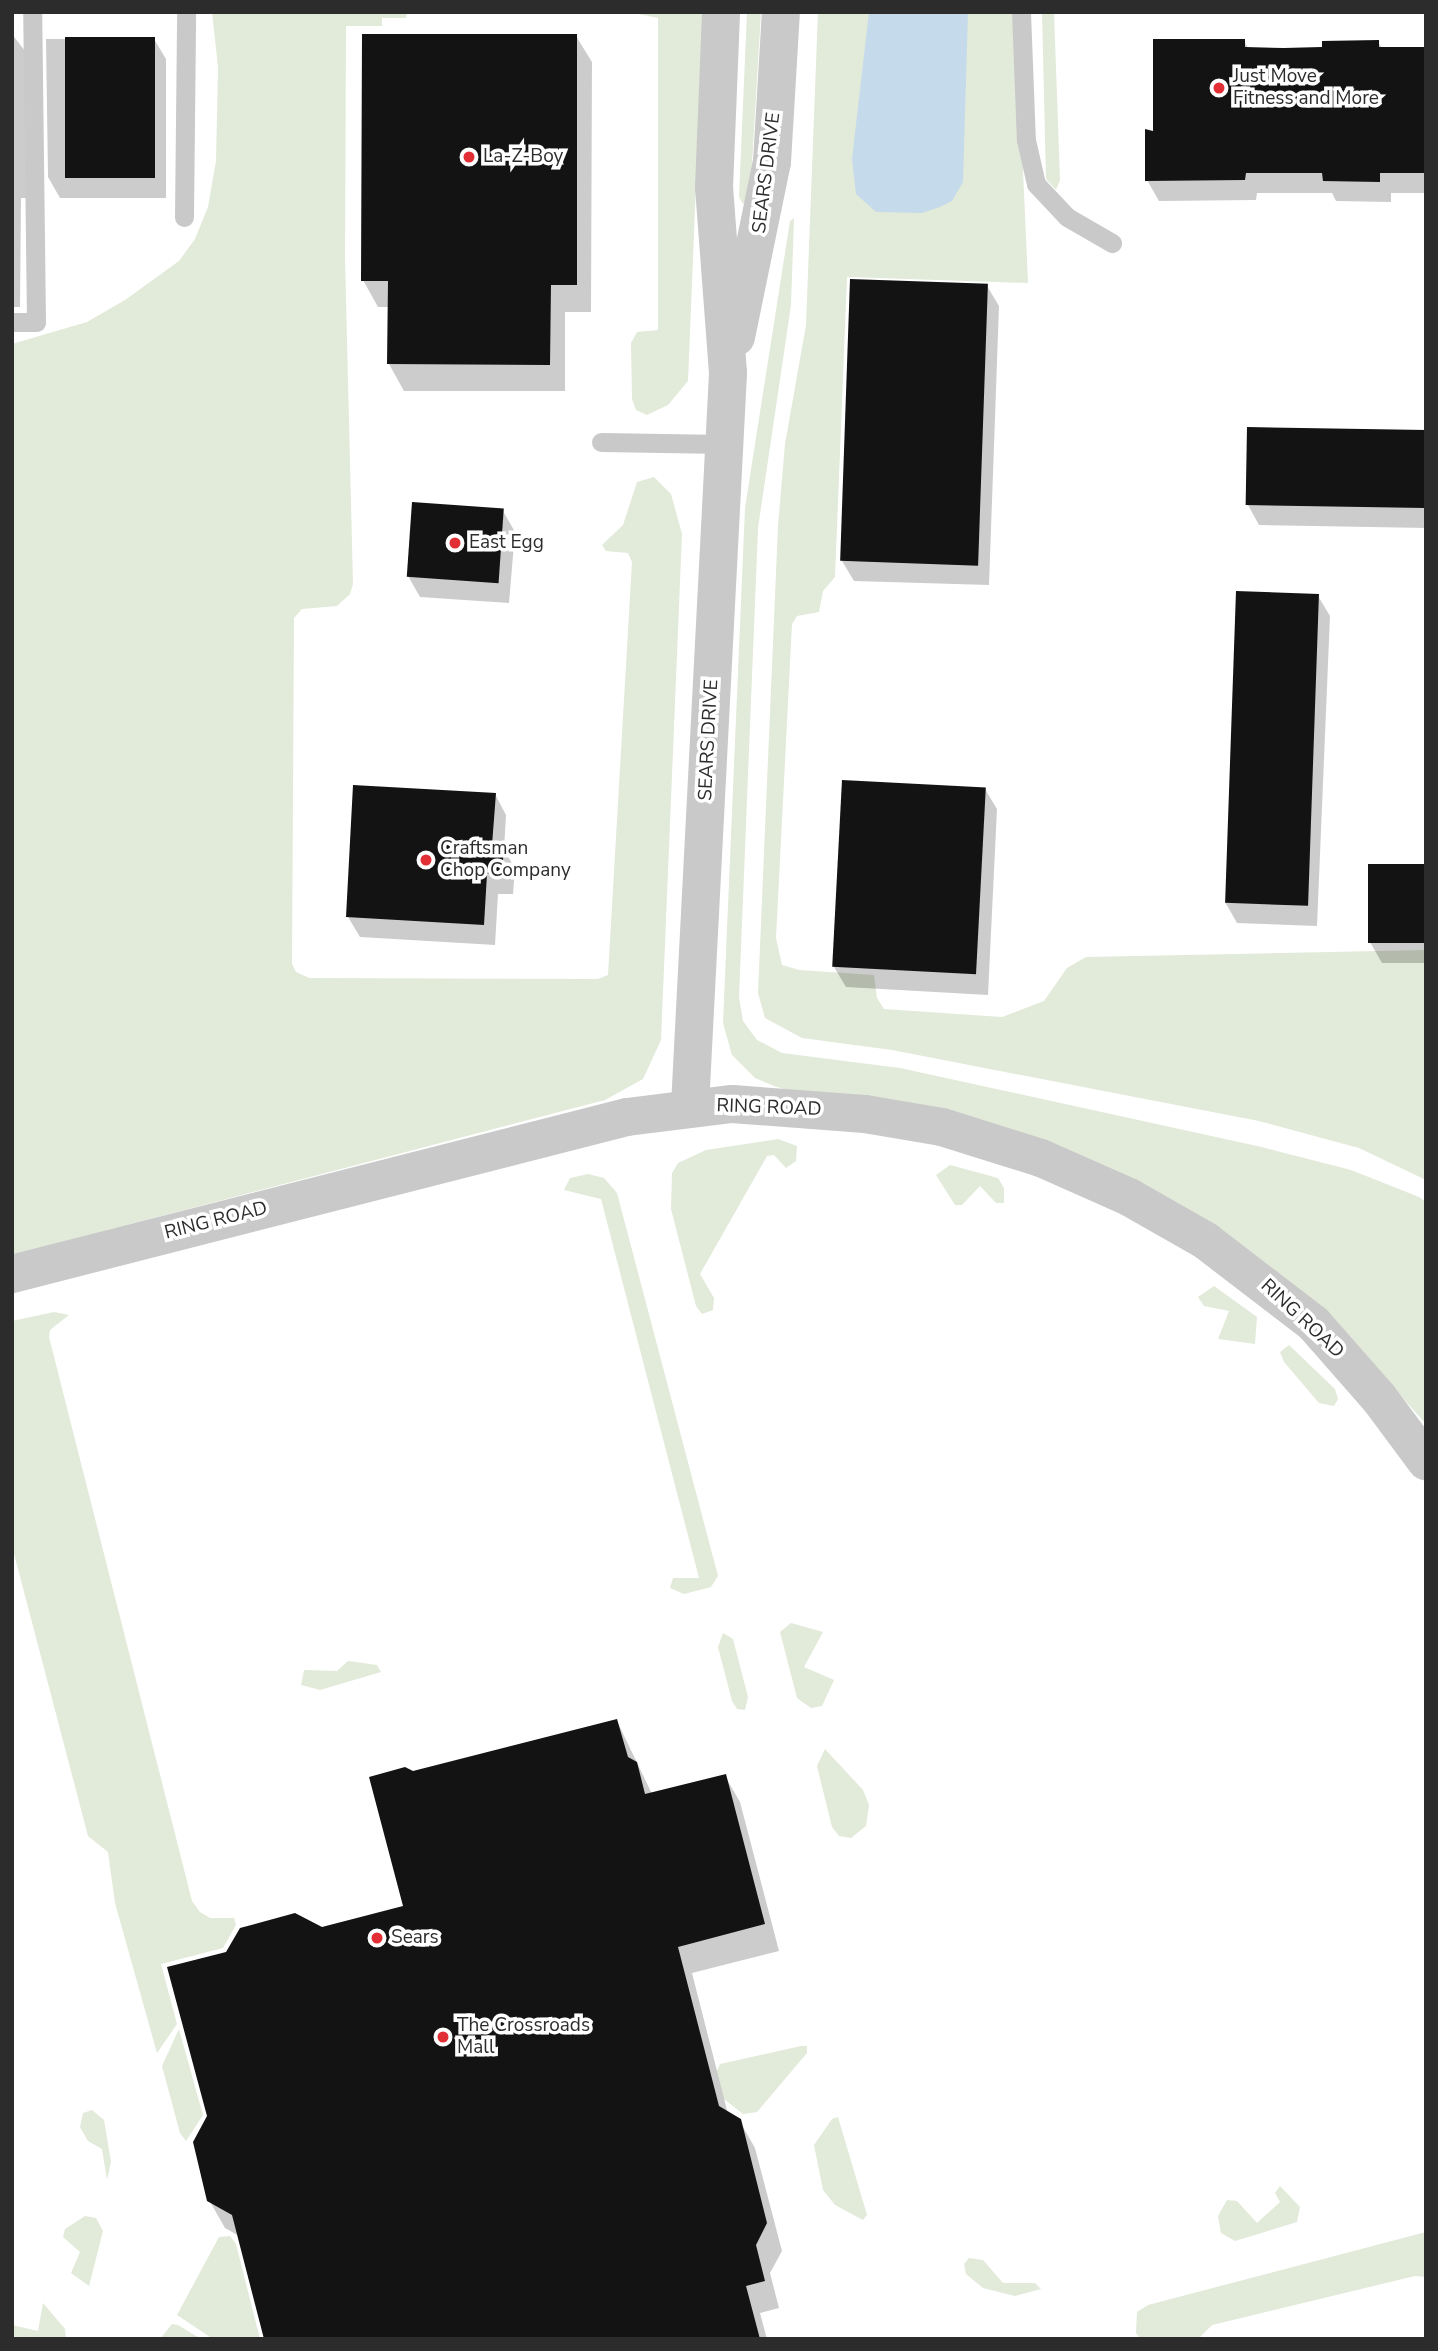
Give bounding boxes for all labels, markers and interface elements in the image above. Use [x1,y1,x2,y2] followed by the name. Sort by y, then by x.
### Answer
[1233,66,1379,110] place label: Just Move Fitness and More
[1211,80,1227,96] marker: Just Move Fitness and More
[748,111,786,235] street label: SEARS DRIVE
[483,146,563,168] place label: La-Z-Boy
[461,149,477,165] marker: La-Z-Boy
[469,532,544,554] place label: East Egg
[447,535,463,551] marker: East Egg
[694,679,724,801] street label: SEARS DRIVE
[440,838,571,882] place label: Craftsman Chop Company
[418,852,434,868] marker: Craftsman Chop Company
[716,1095,822,1121] street label: RING ROAD
[162,1197,270,1245] street label: RING ROAD
[1256,1275,1348,1363] street label: RING ROAD
[391,1927,439,1949] place label: Sears
[369,1930,385,1946] marker: Sears
[457,2015,590,2059] place label: The Crossroads Mall
[435,2029,451,2045] marker: The Crossroads Mall

